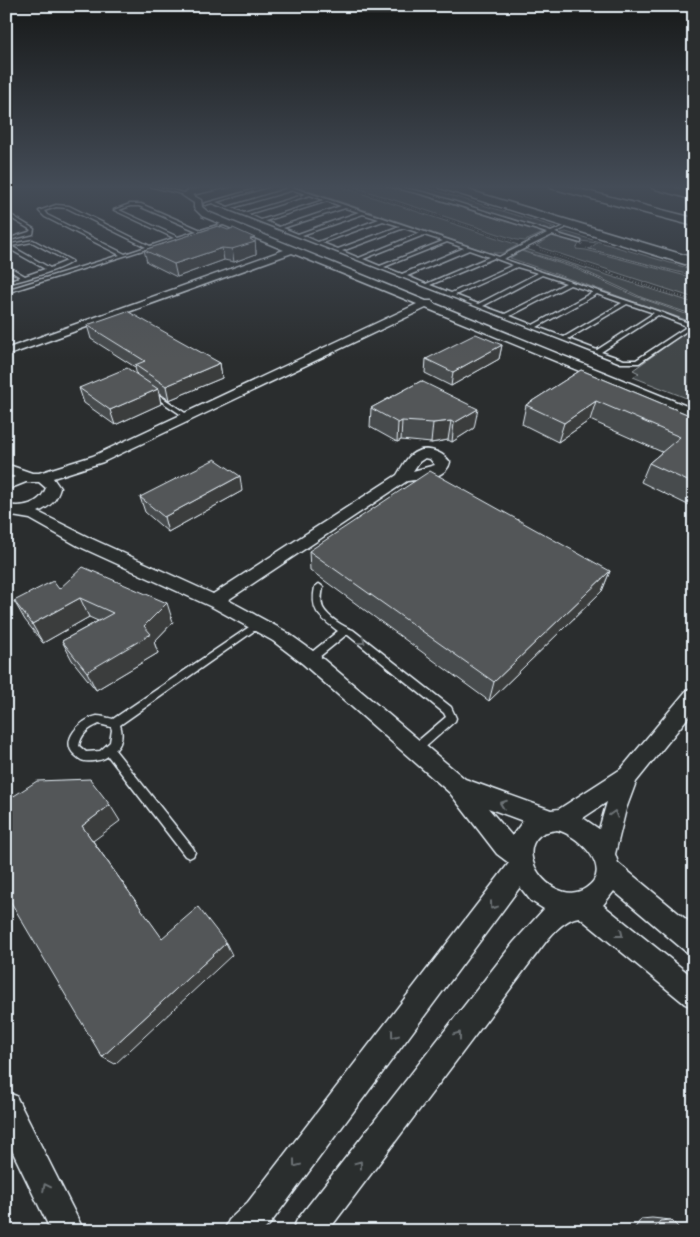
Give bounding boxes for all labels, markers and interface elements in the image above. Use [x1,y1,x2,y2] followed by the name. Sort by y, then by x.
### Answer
[356,636,365,644] one-way arrow
[499,799,508,810] one-way arrow
[608,810,618,819] one-way arrow
[490,900,499,910] one-way arrow
[614,928,624,937] one-way arrow
[392,1029,400,1038] one-way arrow
[452,1032,460,1041] one-way arrow
[293,1158,302,1168] one-way arrow
[353,1161,361,1170] one-way arrow
[42,1183,53,1192] one-way arrow

